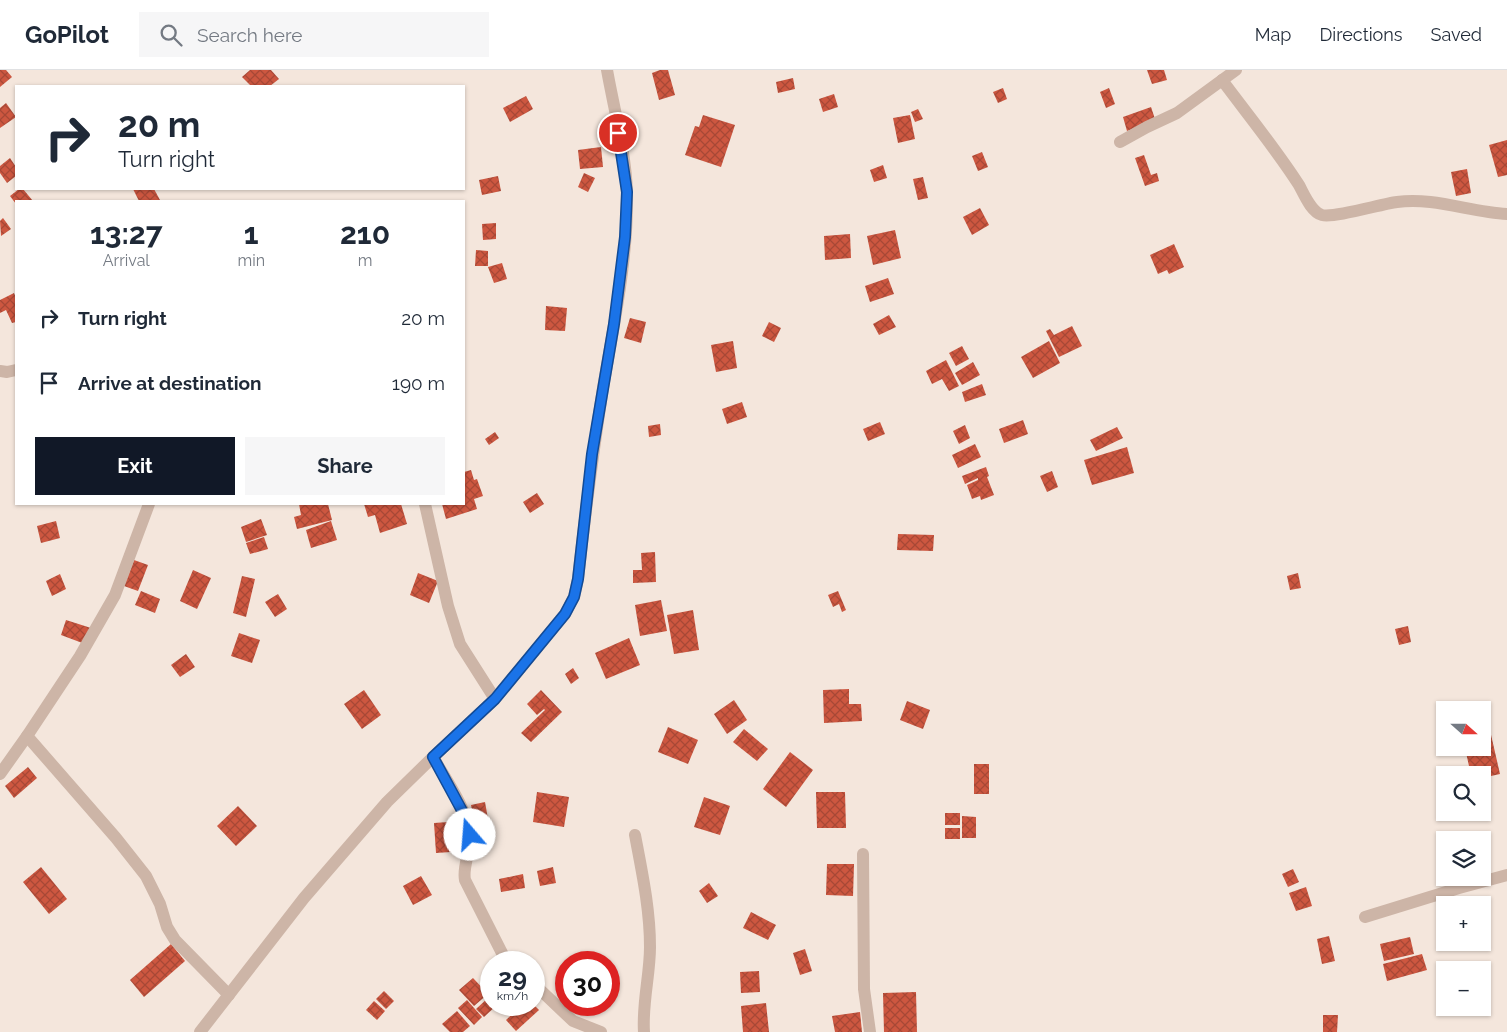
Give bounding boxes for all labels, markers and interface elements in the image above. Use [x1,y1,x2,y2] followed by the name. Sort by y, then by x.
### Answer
[139,12,489,57] search box
[25,20,109,49] text: GoPilot
[157,21,185,49] icon: search
[197,24,303,46] text: Search here
[1255,24,1291,45] text: Map
[1319,24,1403,45] text: Directions
[1431,24,1482,45] text: Saved
[118,104,200,145] text: 20 m
[35,105,100,170] icon: right
[597,112,639,154] pin
[604,119,632,147] icon: arrive
[118,146,215,172] text: Turn right
[90,216,163,251] text: 13:27
[244,216,259,251] text: 1
[340,216,390,251] text: 210
[103,251,150,270] text: Arrival
[238,251,265,270] text: min
[358,251,372,270] text: m
[35,304,63,332] icon: right
[78,307,167,329] text: Turn right
[401,307,445,329] text: 20 m
[35,369,63,397] icon: arrive
[78,372,262,394] text: Arrive at destination
[392,372,445,394] text: 190 m
[35,437,235,495] button: Exit
[245,437,445,495] button: Share
[1436,701,1491,756] north arrow
[1436,701,1491,1016] map controls
[1436,766,1491,821] button: search
[443,808,495,860] position arrow
[1436,831,1491,886] button: layers
[1436,896,1491,951] button: +
[555,951,620,1016] speed limit sign: 30
[1436,961,1491,1016] button: −
[498,962,527,992] text: 29
[497,989,528,1003] text: km/h

